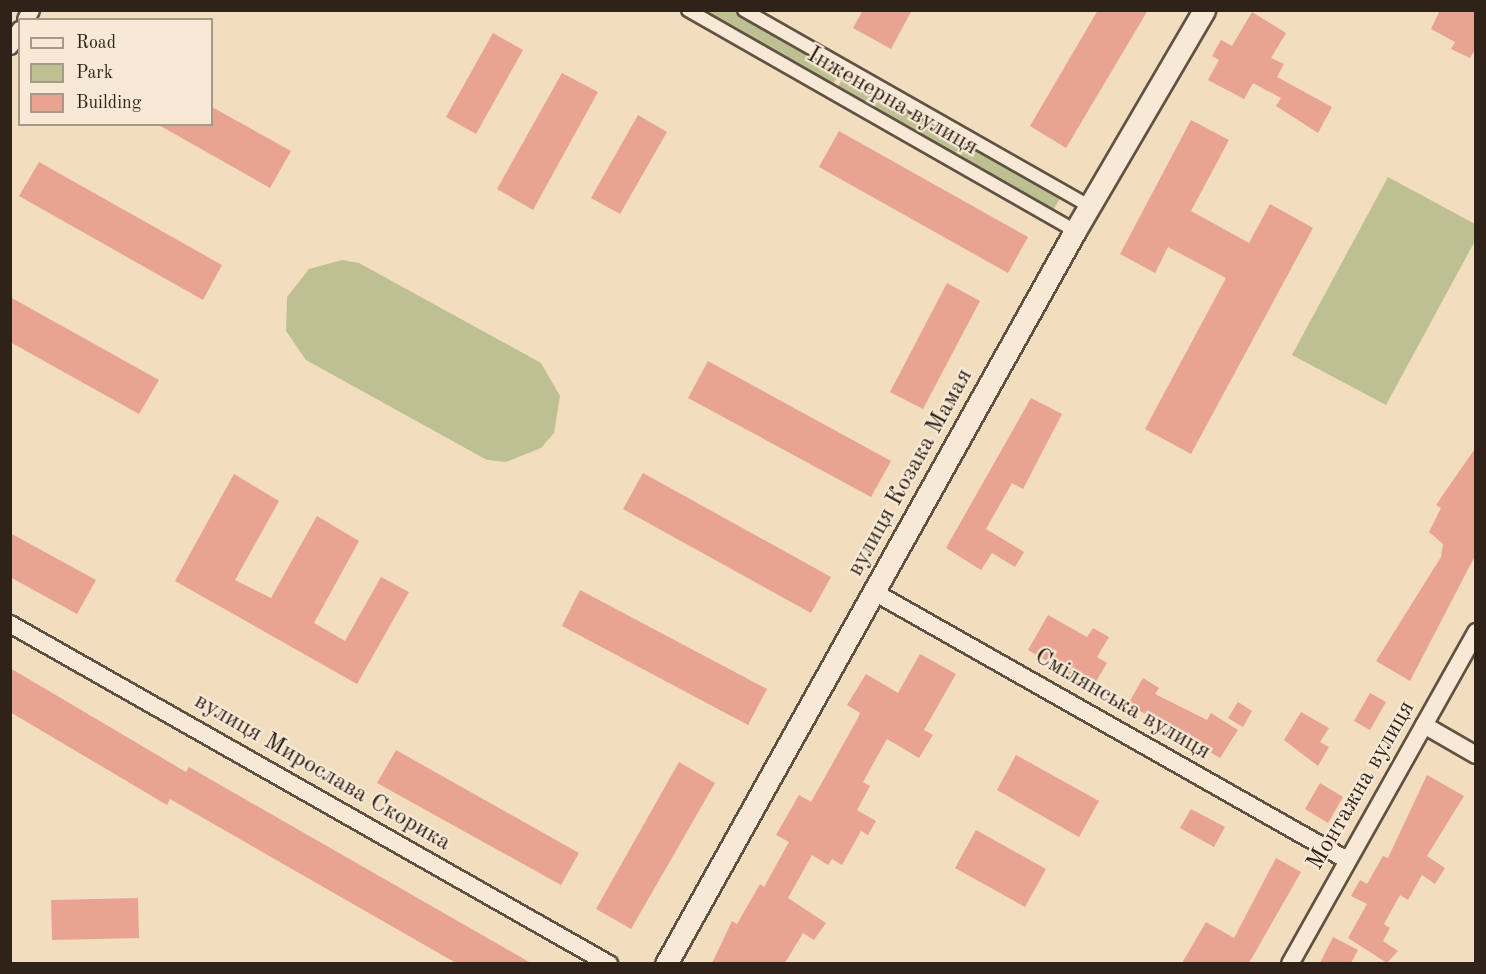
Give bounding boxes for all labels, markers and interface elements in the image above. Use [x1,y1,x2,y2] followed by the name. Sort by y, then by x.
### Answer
[18,18,213,126] legend
[76,34,116,52] text: Road
[801,41,983,163] street label: Інженерна вулиця
[76,64,113,82] text: Park
[76,94,141,112] text: Building
[842,364,980,582] street label: вулиця Козака Мамая
[1029,643,1215,767] street label: Смілянська вулиця
[189,688,455,858] street label: вулиця Мирослава Скорика
[1302,696,1422,876] street label: Монтажна вулиця

